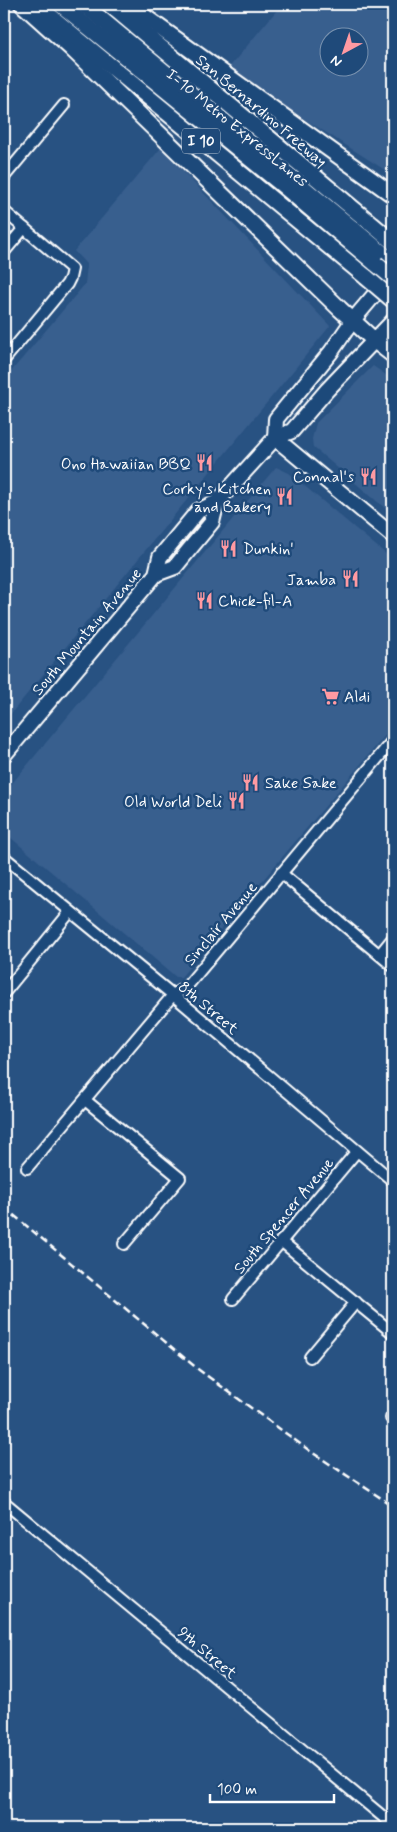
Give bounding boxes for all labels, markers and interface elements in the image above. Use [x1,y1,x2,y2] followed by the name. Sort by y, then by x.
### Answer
[320,28,370,78] north arrow
[191,50,331,172] street label: San Bernardino Freeway
[327,51,346,71] text: N
[162,64,313,192] street label: I-10 Metro ExpressLanes
[182,128,220,154] road number: I 10
[195,453,215,473] restaurant icon: Ono Hawaiian BBQ
[61,454,191,475] place label: Ono Hawaiian BBQ
[358,466,378,486] restaurant icon: Connal's
[293,467,354,488] place label: Connal's
[162,479,271,518] place label: Corky's Kitchen and Bakery
[275,487,295,507] restaurant icon: Corky's Kitchen and Bakery
[219,538,239,558] restaurant icon: Dunkin'
[243,539,294,560] place label: Dunkin'
[28,564,147,700] street label: South Mountain Avenue
[340,569,360,589] restaurant icon: Jamba
[287,570,336,591] place label: Jamba
[194,590,214,610] restaurant icon: Chick-fil-A
[218,591,292,612] place label: Chick-fil-A
[320,686,340,706] supermarket icon: Aldi
[344,687,370,708] place label: Aldi
[241,772,261,792] restaurant icon: Sake Sake
[265,773,337,794] place label: Sake Sake
[226,791,246,811] restaurant icon: Old World Deli
[124,792,222,813] place label: Old World Deli
[180,877,263,970] street label: Sinclair Avenue
[173,977,243,1040] street label: 8th Street
[229,1153,339,1279] street label: South Spencer Avenue
[173,1622,242,1685] street label: 9th Street
[210,1772,333,1804] scale bar
[217,1780,257,1800] text: 100 m

